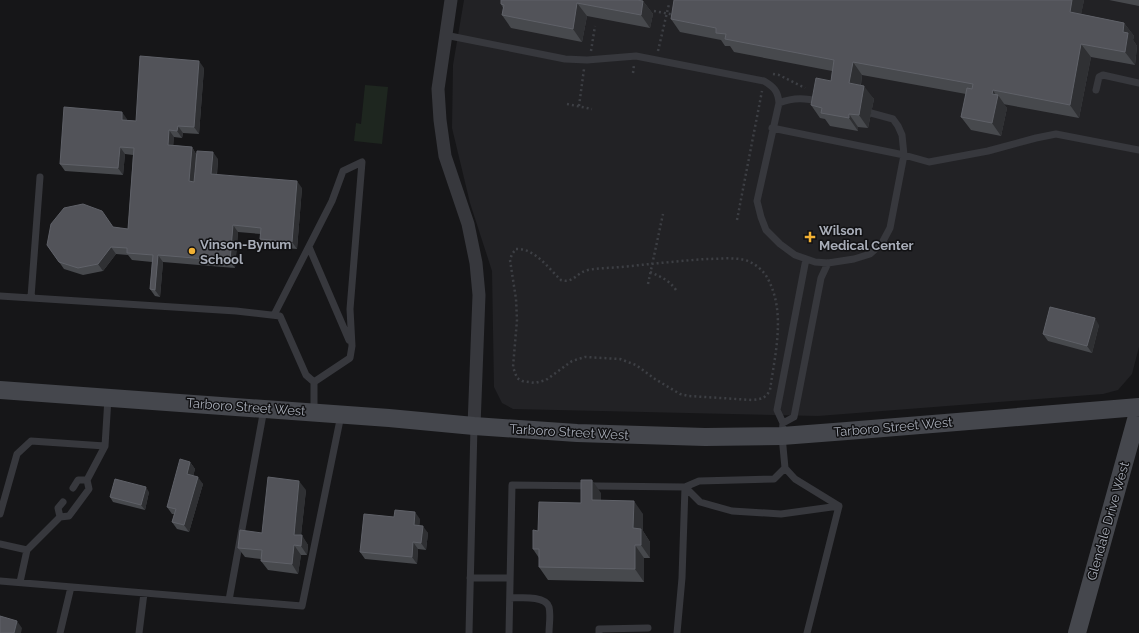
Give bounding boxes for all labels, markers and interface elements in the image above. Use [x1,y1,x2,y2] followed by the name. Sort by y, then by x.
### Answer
[819,223,914,253] place label: Wilson Medical Center
[804,231,816,243] marker: Wilson Medical Center
[200,237,291,267] place label: Vinson-Bynum School
[187,246,197,256] marker: Vinson-Bynum School
[186,395,307,419] street label: Tarboro Street West
[833,414,954,440] street label: Tarboro Street West
[509,421,630,443] street label: Tarboro Street West
[1084,459,1132,582] street label: Glendale Drive West

